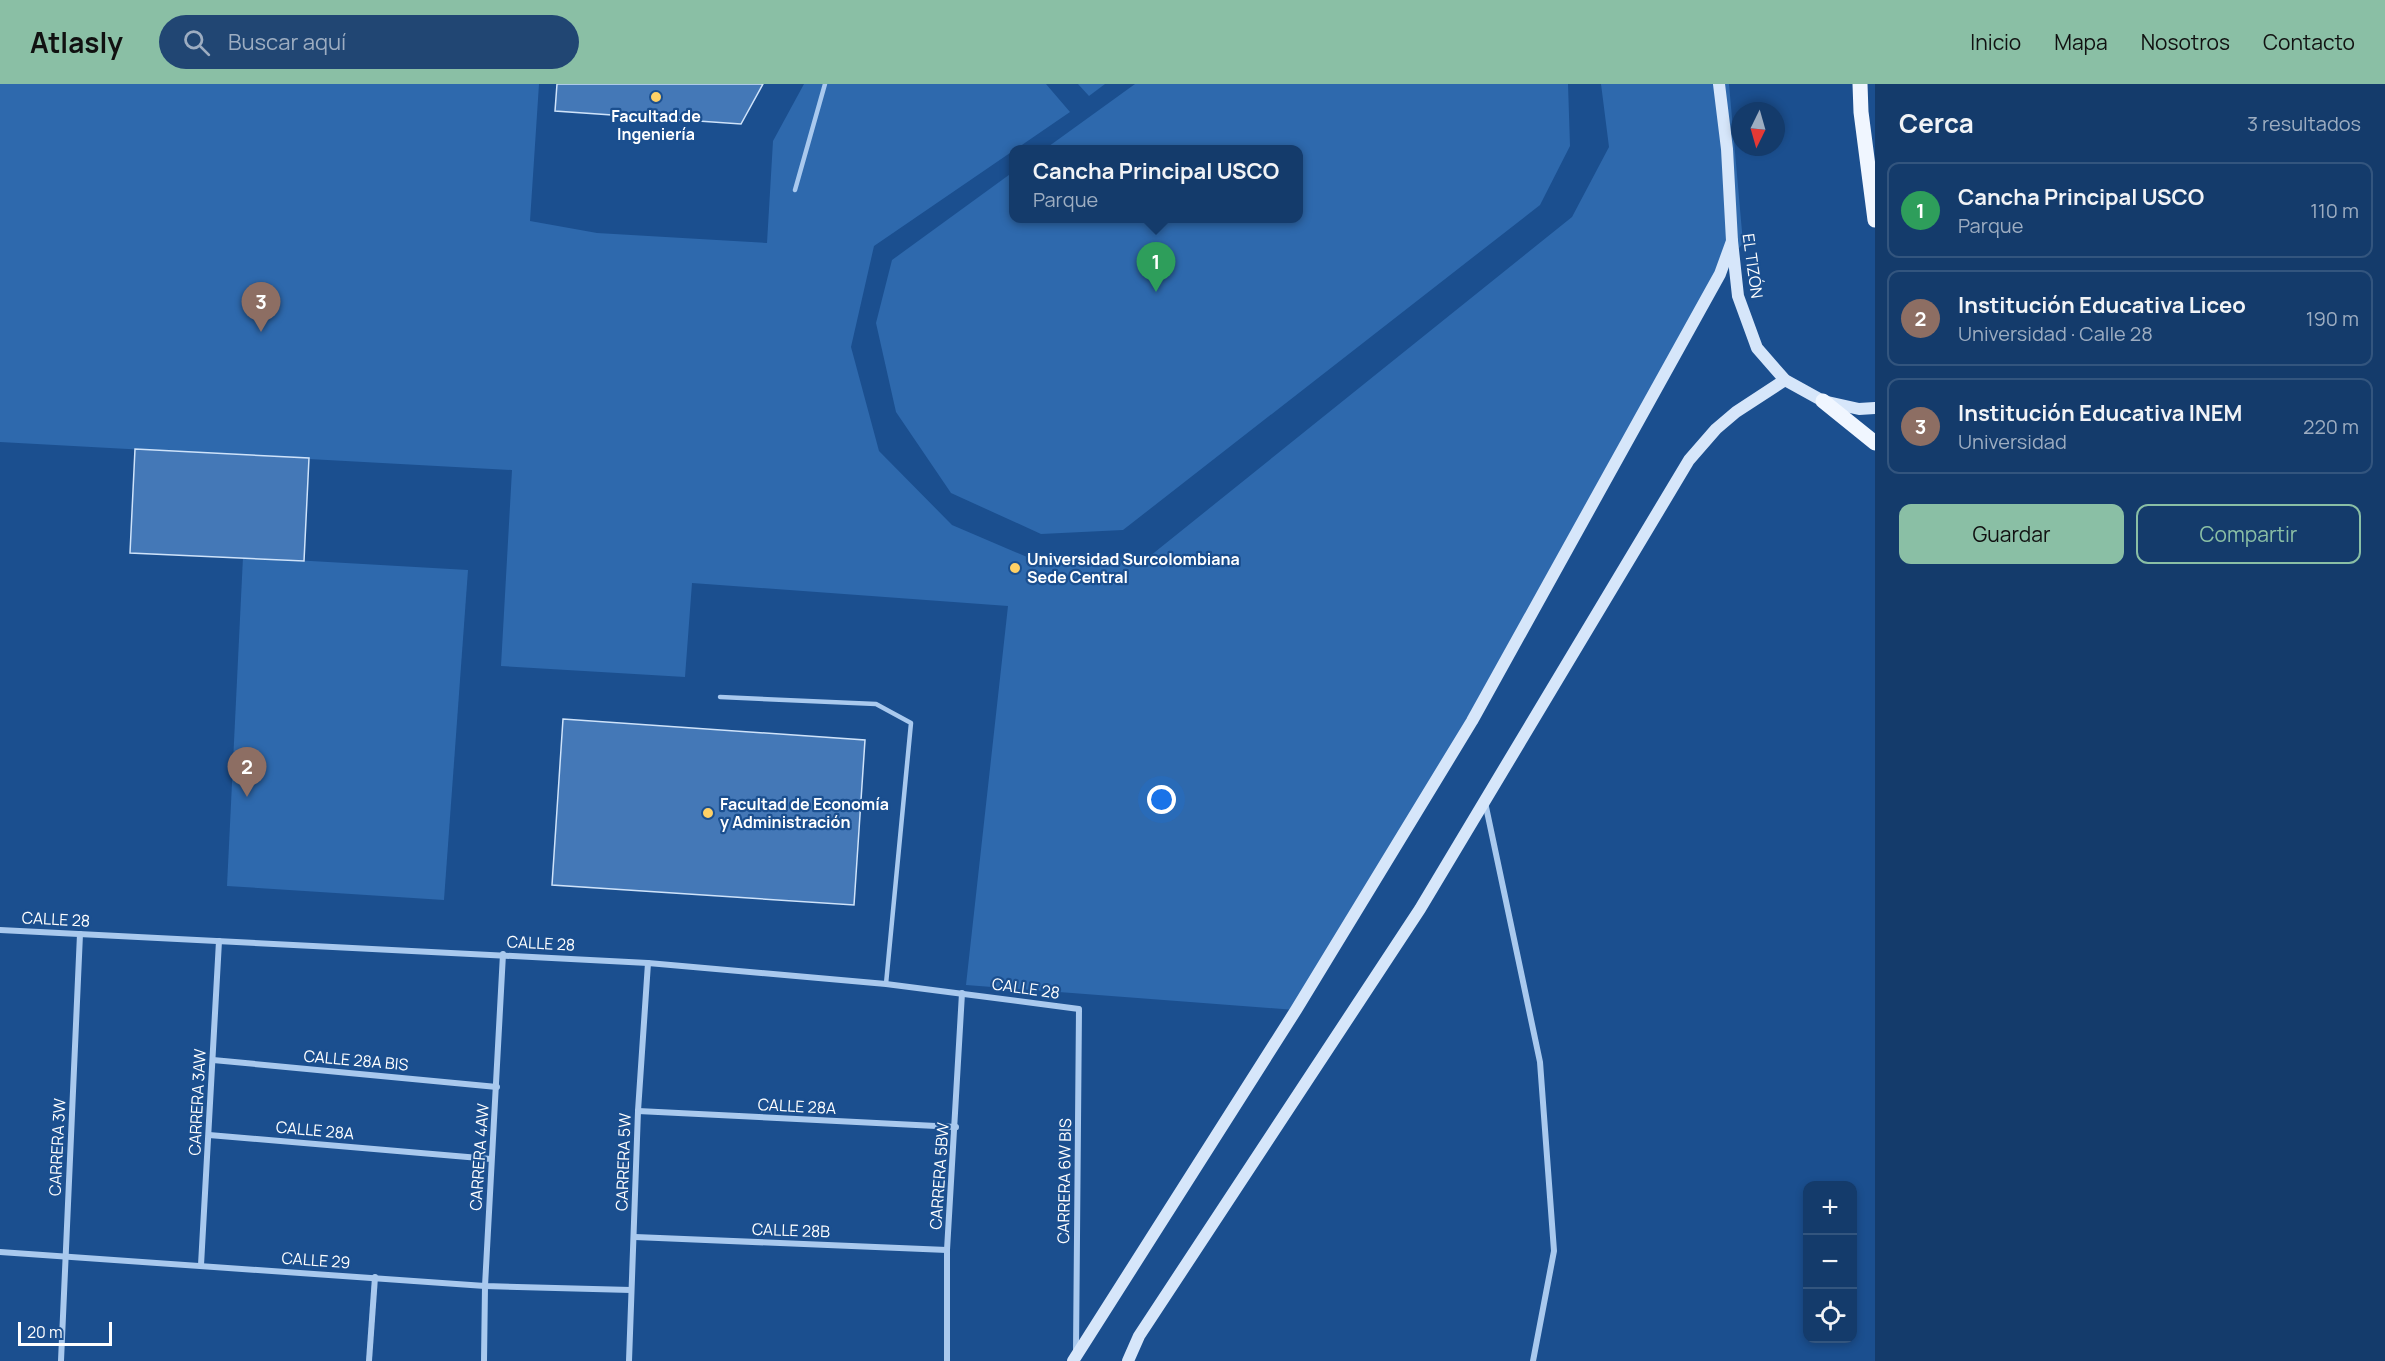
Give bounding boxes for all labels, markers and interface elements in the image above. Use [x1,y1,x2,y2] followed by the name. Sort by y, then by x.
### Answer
[159,15,579,69] search box
[30,23,123,61] text: Atlasly
[180,26,213,59] icon: search
[228,27,346,57] text: Buscar aquí
[1970,28,2021,56] text: Inicio
[2054,28,2108,56] text: Mapa
[2141,28,2230,56] text: Nosotros
[2263,28,2355,56] text: Contacto
[649,90,663,104] marker: Facultad de Ingeniería
[1731,102,1785,156] north arrow
[611,105,701,145] place label: Facultad de Ingeniería
[1899,105,1974,141] text: Cerca
[2247,110,2361,137] text: 3 resultados
[1009,145,1303,223] popup
[1033,156,1279,186] text: Cancha Principal USCO
[1958,182,2204,212] text: Cancha Principal USCO
[1033,186,1098,213] text: Parque
[1916,197,1925,224] text: 1
[2310,197,2359,224] text: 110 m
[1958,212,2023,239] text: Parque
[1738,232,1768,300] street label: EL TIZÓN
[1136,242,1176,292] pin: 1
[242,282,280,332] pin: 3
[1958,290,2246,320] text: Institución Educativa Liceo
[1915,305,1926,332] text: 2
[2306,305,2359,332] text: 190 m
[1958,320,2153,347] text: Universidad · Calle 28
[1958,398,2242,428] text: Institución Educativa INEM
[1915,413,1926,440] text: 3
[2303,413,2359,440] text: 220 m
[1958,428,2067,455] text: Universidad
[1899,504,2124,564] button: Guardar
[2136,504,2361,564] button: Compartir
[1027,548,1240,588] place label: Universidad Surcolombiana Sede Central
[1008,561,1022,575] marker: Universidad Surcolombiana Sede Central
[228,748,266,797] pin: 2
[1147,785,1176,814] your location
[720,793,889,833] place label: Facultad de Economía y Administración
[701,806,715,820] marker: Facultad de Economía y Administración
[21,906,91,932] street label: CALLE 28
[506,930,576,956] street label: CALLE 28
[991,972,1061,1004] street label: CALLE 28
[303,1044,409,1076] street label: CALLE 28A BIS
[183,1048,211,1156] street label: CARRERA 3AW
[757,1093,837,1119] street label: CALLE 28A
[43,1098,71,1196] street label: CARRERA 3W
[464,1103,494,1211] street label: CARRERA 4AW
[610,1113,636,1211] street label: CARRERA 5W
[275,1116,355,1144] street label: CALLE 28A
[1052,1118,1076,1244] street label: CARRERA 6W BIS
[924,1122,954,1230] street label: CARRERA 5BW
[1803,1181,1857,1343] map controls
[1803,1181,1857,1235] button: +
[752,1218,831,1242] street label: CALLE 28B
[1803,1235,1857,1289] button: −
[281,1247,351,1273] street label: CALLE 29
[1803,1289,1857,1343] button: locate
[18,1319,112,1346] scale bar
[27,1321,63,1343] text: 20 m

